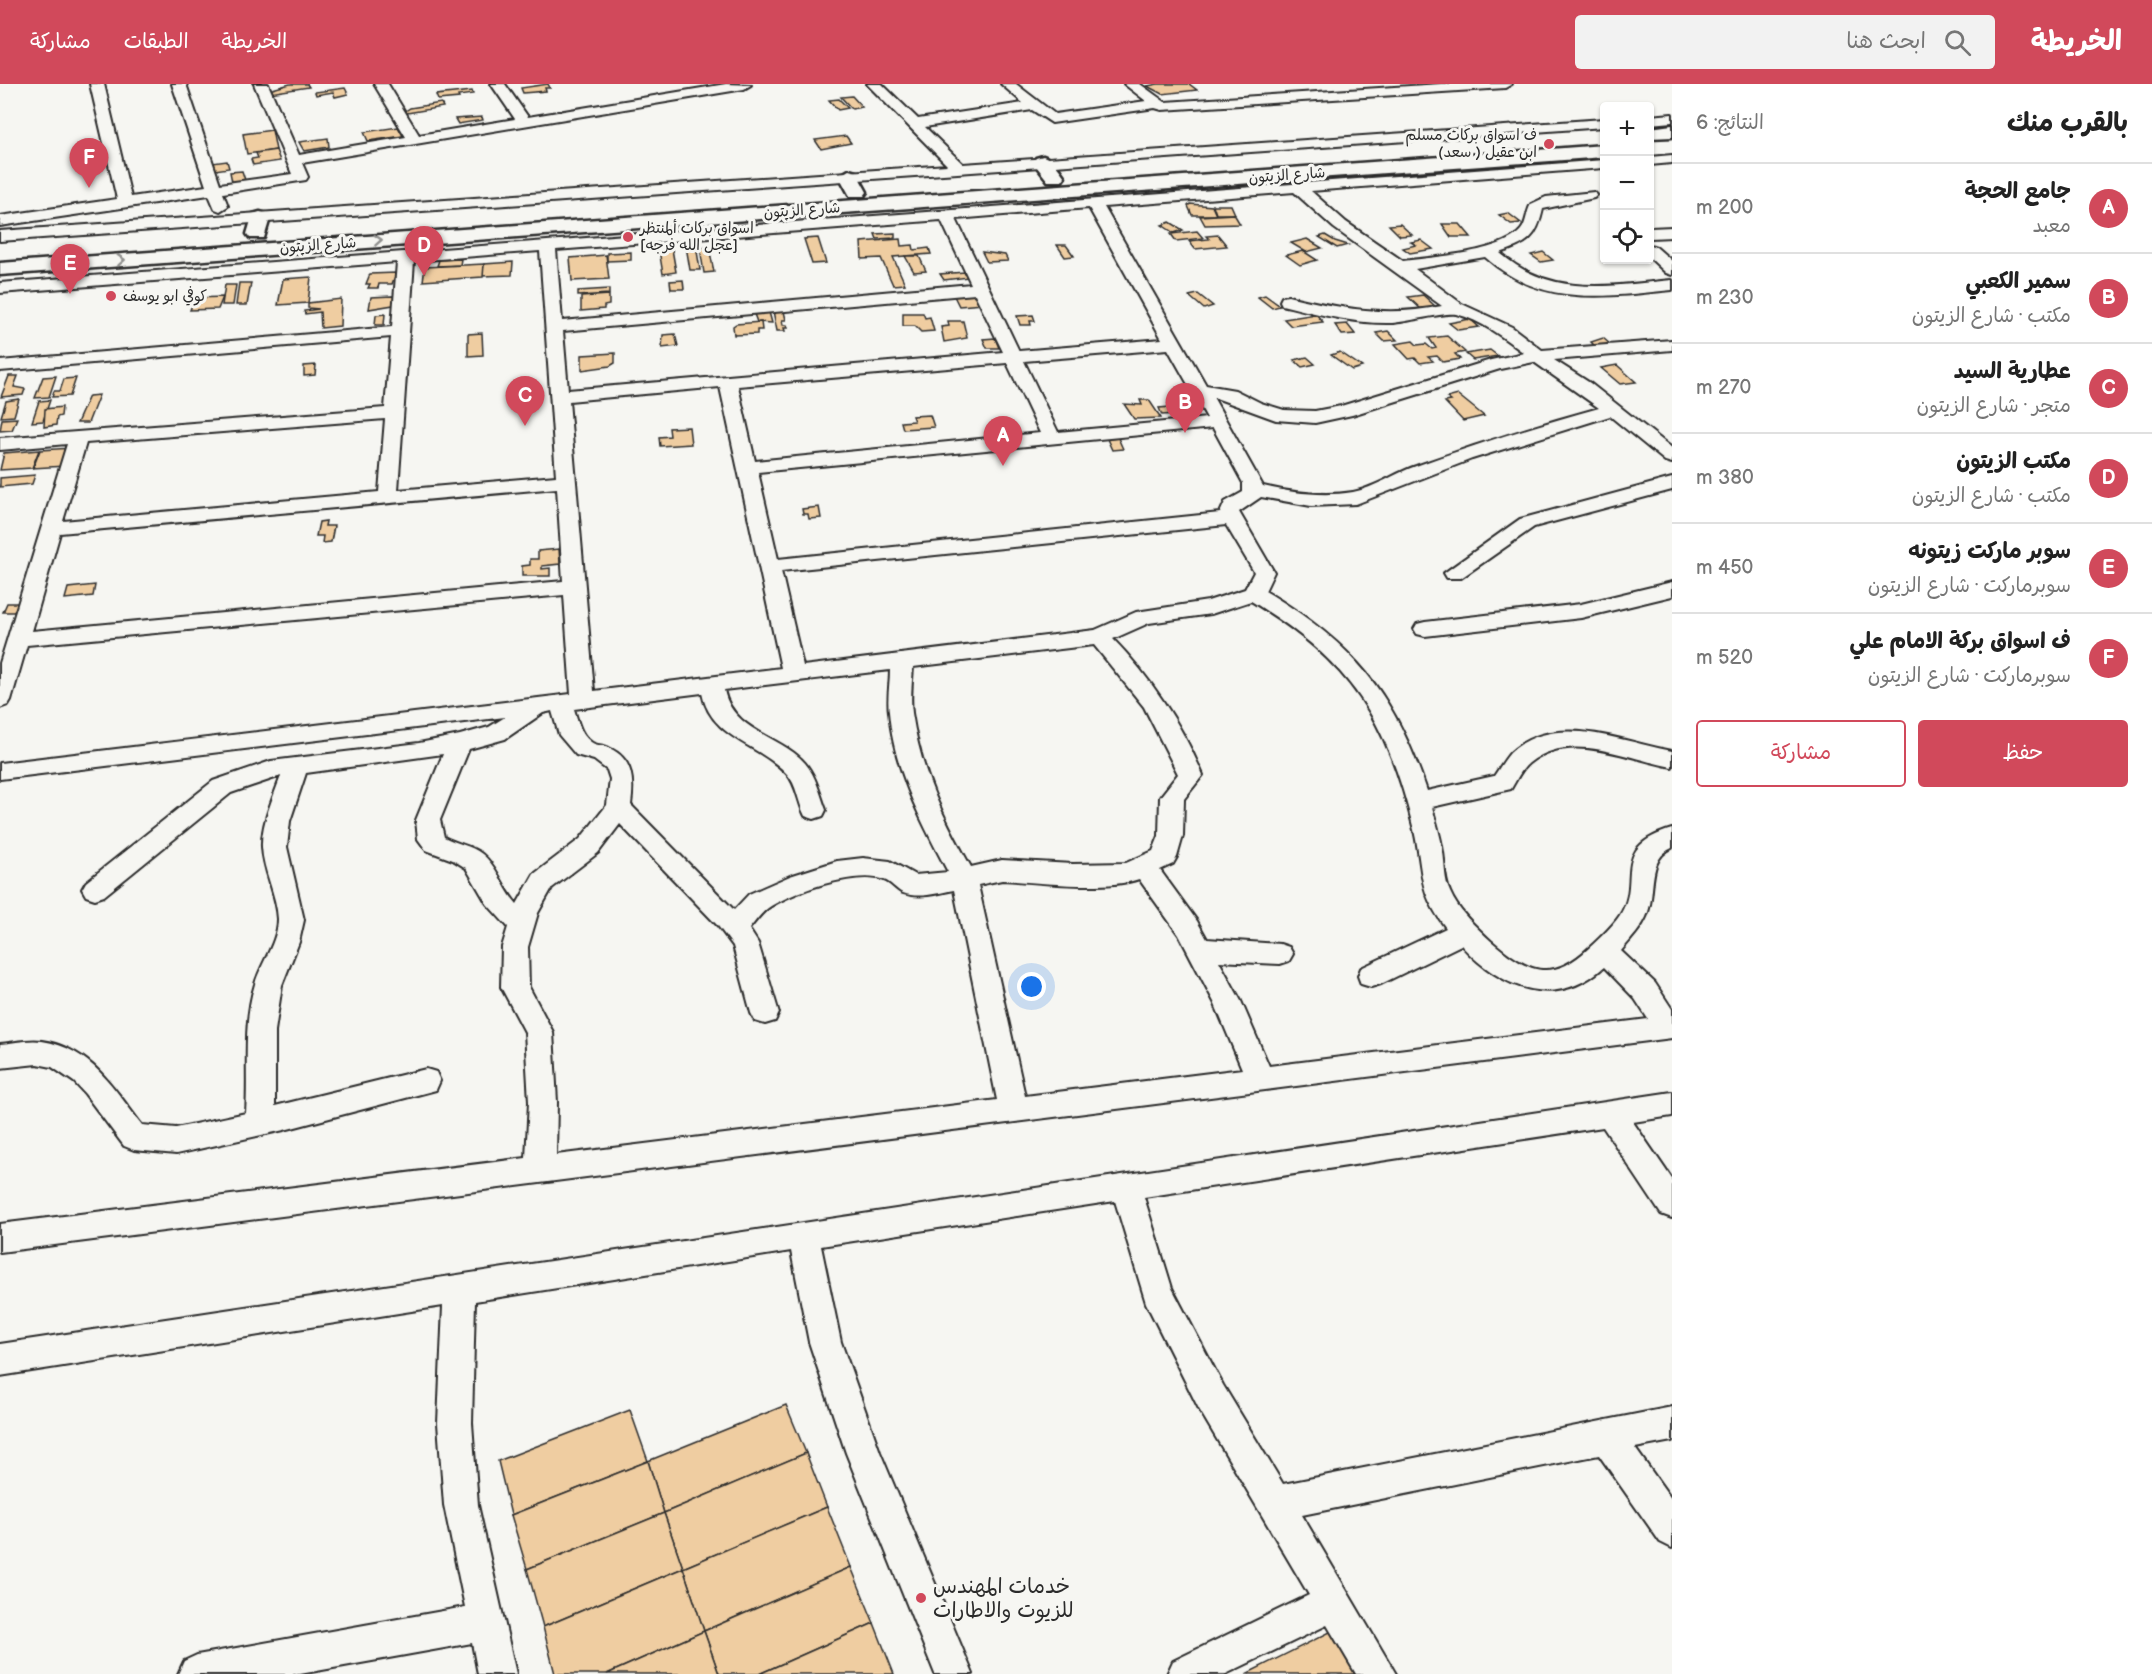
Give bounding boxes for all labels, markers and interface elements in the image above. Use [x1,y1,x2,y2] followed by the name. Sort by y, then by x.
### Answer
[1575,15,1995,69] search box
[2031,25,2122,58] text: الخريطة
[1941,26,1974,59] icon: search
[1846,28,1926,55] text: ابحث هنا
[30,29,91,54] text: مشاركة
[124,29,189,54] text: الطبقات
[222,29,287,54] text: الخريطة
[1600,102,1654,264] map controls
[1600,102,1654,156] button: +
[2007,108,2128,139] text: بالقرب منك
[1696,111,1764,135] text: النتائج: 6
[1405,126,1537,162] place label: ف اسواق بركات مسلم ابن عقيل ( سعد)
[1542,137,1556,151] marker: ف اسواق بركات مسلم ابن عقيل ( سعد)
[70,138,109,188] pin: F
[1600,156,1654,210] button: −
[1248,163,1326,188] street label: شارع الزيتون
[1964,178,2071,205] text: جامع الحجة
[1696,196,1753,220] text: 200 m
[2102,196,2115,220] text: A
[763,198,841,223] street label: شارع الزيتون
[1600,210,1654,264] button: locate
[2033,214,2071,238] text: معبد
[639,219,754,255] place label: اسواق بركات ألمنتظر [عجل الله فرجه]
[404,226,444,276] pin: D
[621,230,635,244] marker: اسواق بركات ألمنتظر [عجل الله فرجه]
[279,233,357,258] street label: شارع الزيتون
[374,234,383,247] one-way arrow
[50,244,90,294] pin: E
[117,254,126,267] one-way arrow
[1965,268,2071,295] text: سمير الكعبي
[123,286,207,306] place label: كوفي ابو يوسف
[1696,286,1753,310] text: 230 m
[2101,286,2116,310] text: B
[104,289,118,303] marker: كوفي ابو يوسف
[1912,304,2071,328] text: مكتب · شارع الزيتون
[1954,358,2071,385] text: عطارية السيد
[506,376,544,426] pin: C
[1696,376,1751,400] text: 270 m
[2101,376,2116,400] text: C
[1166,384,1204,433] pin: B
[1917,394,2071,418] text: متجر · شارع الزيتون
[984,416,1022,466] pin: A
[1956,448,2071,475] text: مكتب الزيتون
[1696,466,1754,490] text: 380 m
[2102,466,2115,490] text: D
[1912,484,2071,508] text: مكتب · شارع الزيتون
[1908,538,2071,565] text: سوبر ماركت زيتونه
[1696,556,1753,580] text: 450 m
[2102,556,2115,580] text: E
[1868,574,2071,598] text: سوبرماركت · شارع الزيتون
[1849,628,2071,655] text: ف اسواق بركة الامام علي
[1696,646,1753,670] text: 520 m
[2102,646,2115,670] text: F
[1868,664,2071,688] text: سوبرماركت · شارع الزيتون
[1696,720,1906,787] button: مشاركة
[1918,720,2128,787] button: حفظ
[1017,972,1046,1001] your location
[933,1574,1074,1624] place label: خدمات المهندس للزيوت والاطارات
[914,1591,928,1605] marker: خدمات المهندس للزيوت والاطارات

